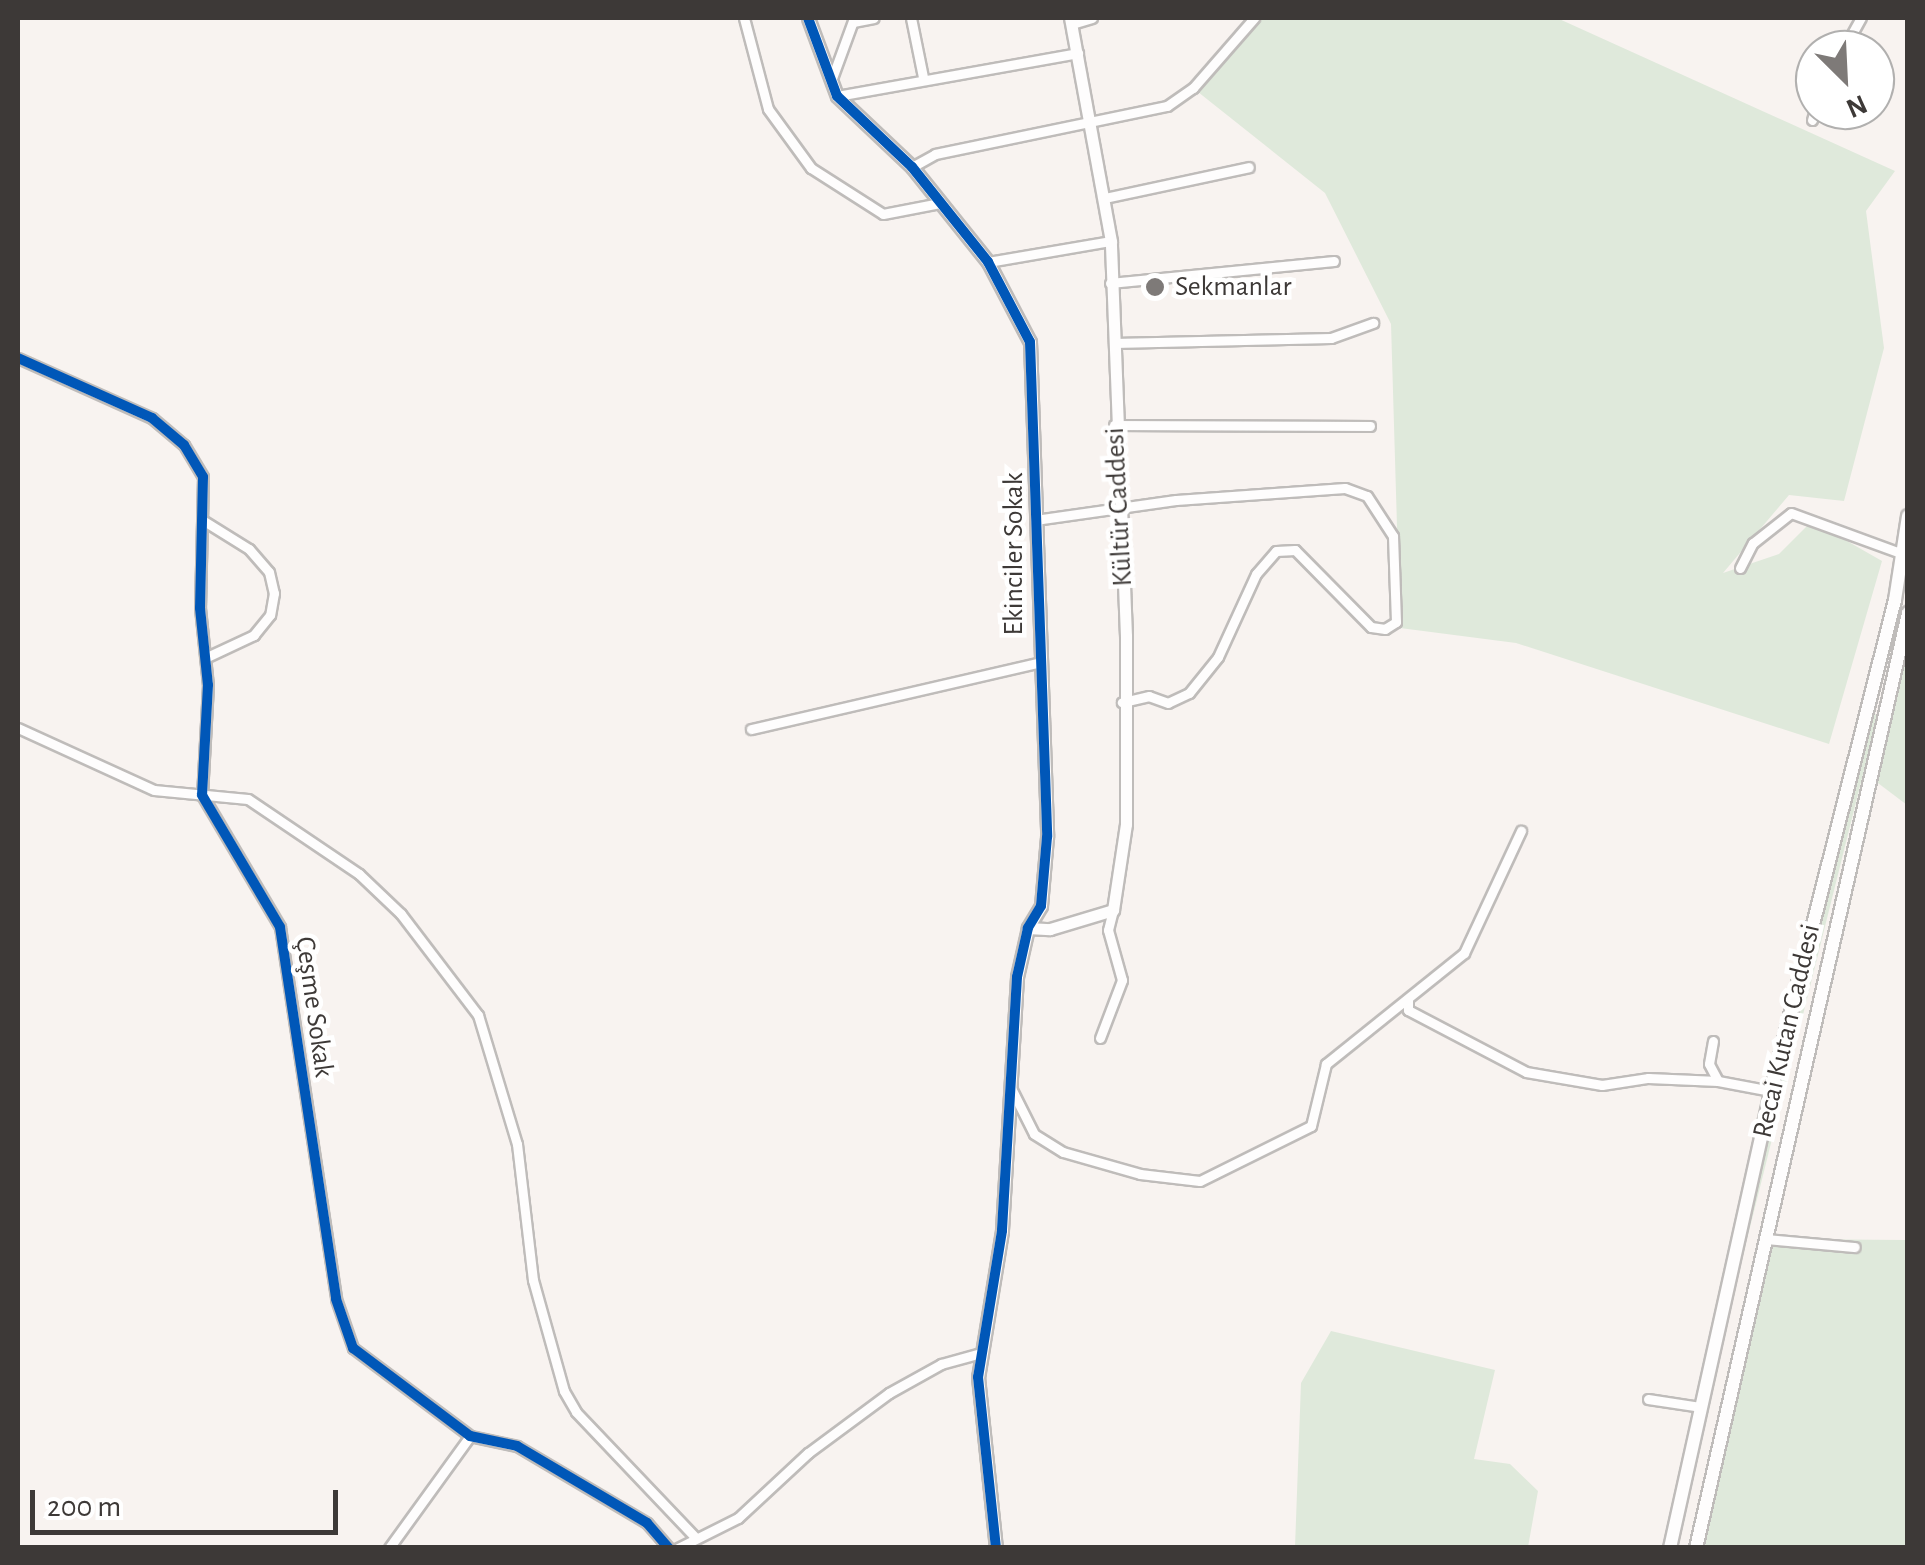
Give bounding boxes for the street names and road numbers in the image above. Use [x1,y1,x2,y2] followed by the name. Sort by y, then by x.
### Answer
[1098,427,1140,587] street label: Kültür Caddesi
[997,473,1031,635] street label: Ekinciler Sokak
[1746,921,1828,1141] street label: Recai Kutan Caddesi
[288,935,340,1079] street label: Çeşme Sokak

